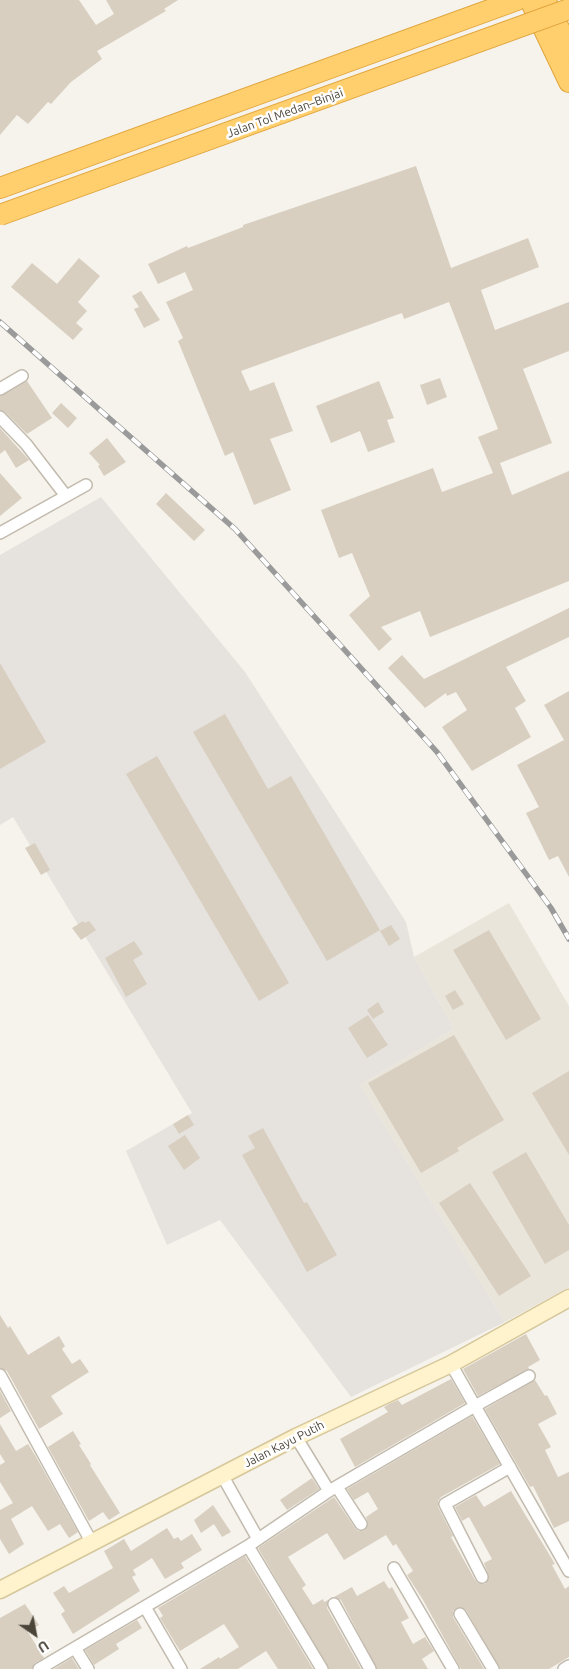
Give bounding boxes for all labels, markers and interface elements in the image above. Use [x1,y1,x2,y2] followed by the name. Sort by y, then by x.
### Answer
[225,85,345,141] street label: Jalan Tol Medan–Binjai
[241,1418,327,1470] street label: Jalan Kayu Putih
[10,1609,60,1659] north arrow
[35,1637,52,1656] text: U

